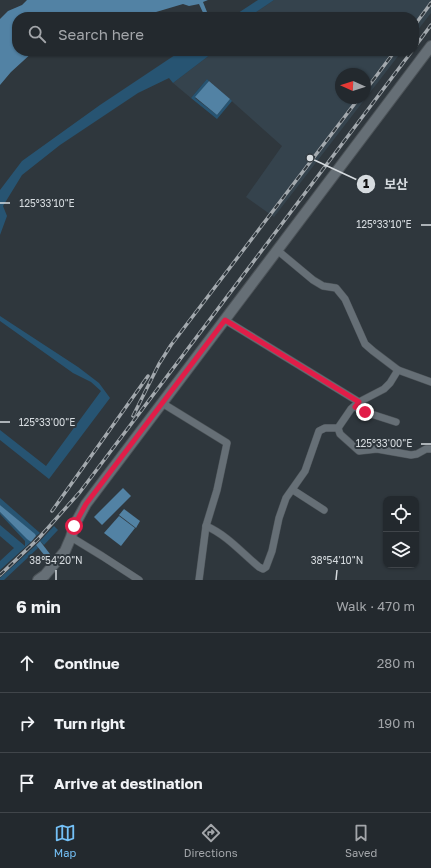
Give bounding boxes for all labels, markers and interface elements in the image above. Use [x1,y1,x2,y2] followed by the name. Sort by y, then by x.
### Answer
[12,12,419,56] search box
[26,23,48,45] icon: search
[58,25,144,43] text: Search here
[335,68,371,104] north arrow
[356,172,416,197] callout: 보산
[363,176,369,191] text: 1
[384,176,408,192] text: 보산
[19,197,75,209] text: 125°33'10"E
[356,218,412,230] text: 125°33'10"E
[356,403,374,421] route end
[19,416,75,428] text: 125°33'00"E
[356,437,412,449] text: 125°33'00"E
[383,496,419,568] map controls
[383,496,419,532] button: locate
[65,517,83,535] route start
[383,532,419,568] button: layers
[29,554,83,566] text: 38°54'20"N
[311,554,363,566] text: 38°54'10"N
[16,596,61,617] text: 6 min
[336,598,415,614] text: Walk · 470 m
[16,652,38,674] icon: ahead
[54,654,120,672] text: Continue
[377,655,415,671] text: 280 m
[16,712,38,734] icon: right
[54,714,125,732] text: Turn right
[378,715,415,731] text: 190 m
[16,772,38,794] icon: arrive
[54,774,203,792] text: Arrive at destination
[54,822,76,859] tab: Map
[184,822,238,859] tab: Directions
[345,822,377,859] tab: Saved

